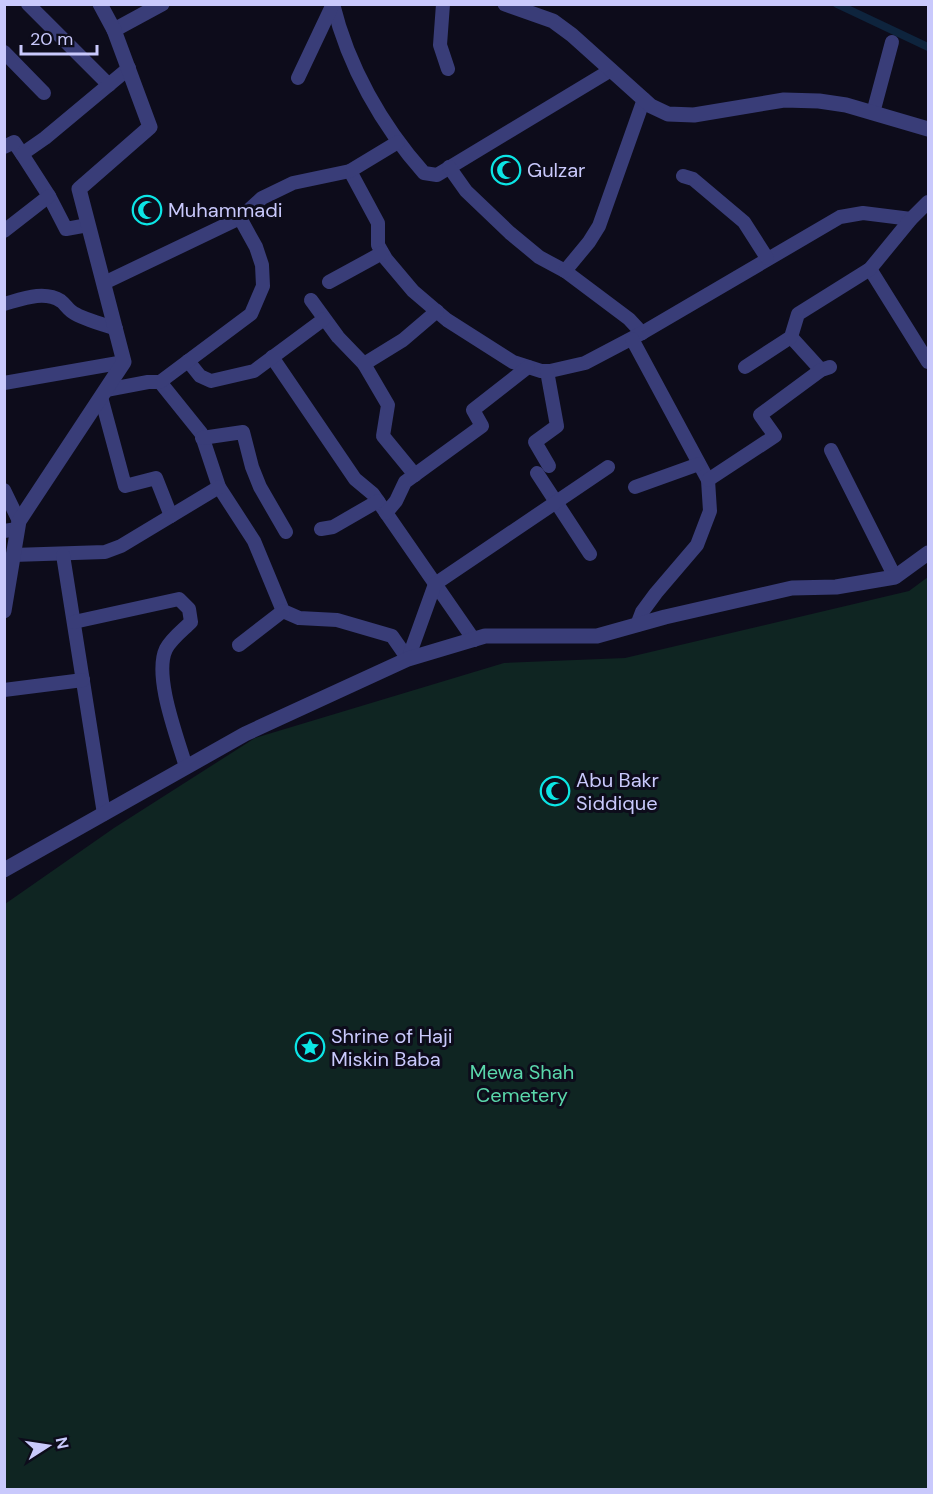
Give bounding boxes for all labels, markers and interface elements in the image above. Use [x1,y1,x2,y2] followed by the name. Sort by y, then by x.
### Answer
[21,18,98,56] scale bar
[30,27,73,51] text: 20 m
[490,154,522,186] mosque icon: Gulzar
[527,157,586,183] place label: Gulzar
[131,194,163,226] mosque icon: Muhammadi
[168,197,283,223] place label: Muhammadi
[576,767,659,816] place label: Abu Bakr Siddique
[539,775,571,807] mosque icon: Abu Bakr Siddique
[331,1023,453,1072] place label: Shrine of Haji Miskin Baba
[294,1031,326,1063] place icon: Shrine of Haji Miskin Baba
[470,1059,574,1108] park label: Mewa Shah Cemetery
[18,1416,78,1476] north arrow
[51,1435,74,1451] text: N

